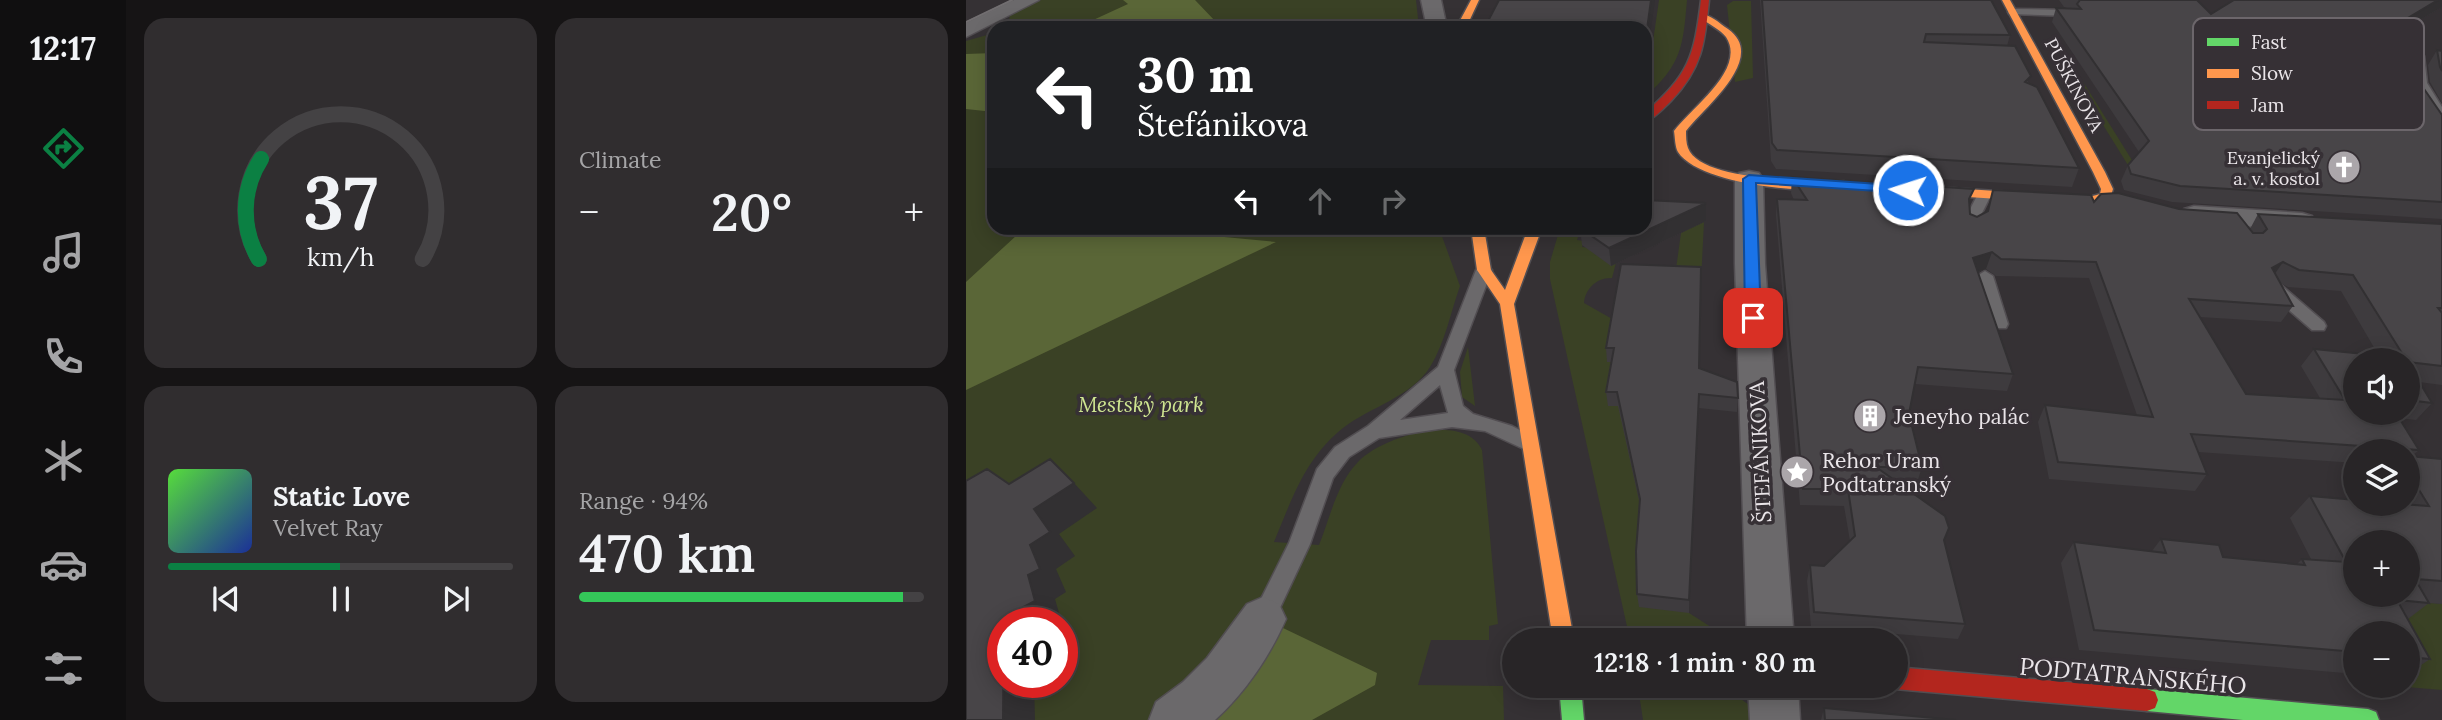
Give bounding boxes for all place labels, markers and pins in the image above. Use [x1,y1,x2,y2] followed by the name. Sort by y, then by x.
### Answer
[2227,146,2320,190] place label: Evanjelický a. v. kostol
[2325,148,2363,186] church icon: Evanjelický a. v. kostol
[1723,288,1783,348] pin
[1851,397,1889,435] building icon: Jeneyho palác
[1893,403,2029,430] place label: Jeneyho palác
[1822,447,1951,498] place label: Rehor Uram Podtatranský
[1778,453,1816,491] place icon: Rehor Uram Podtatranský

